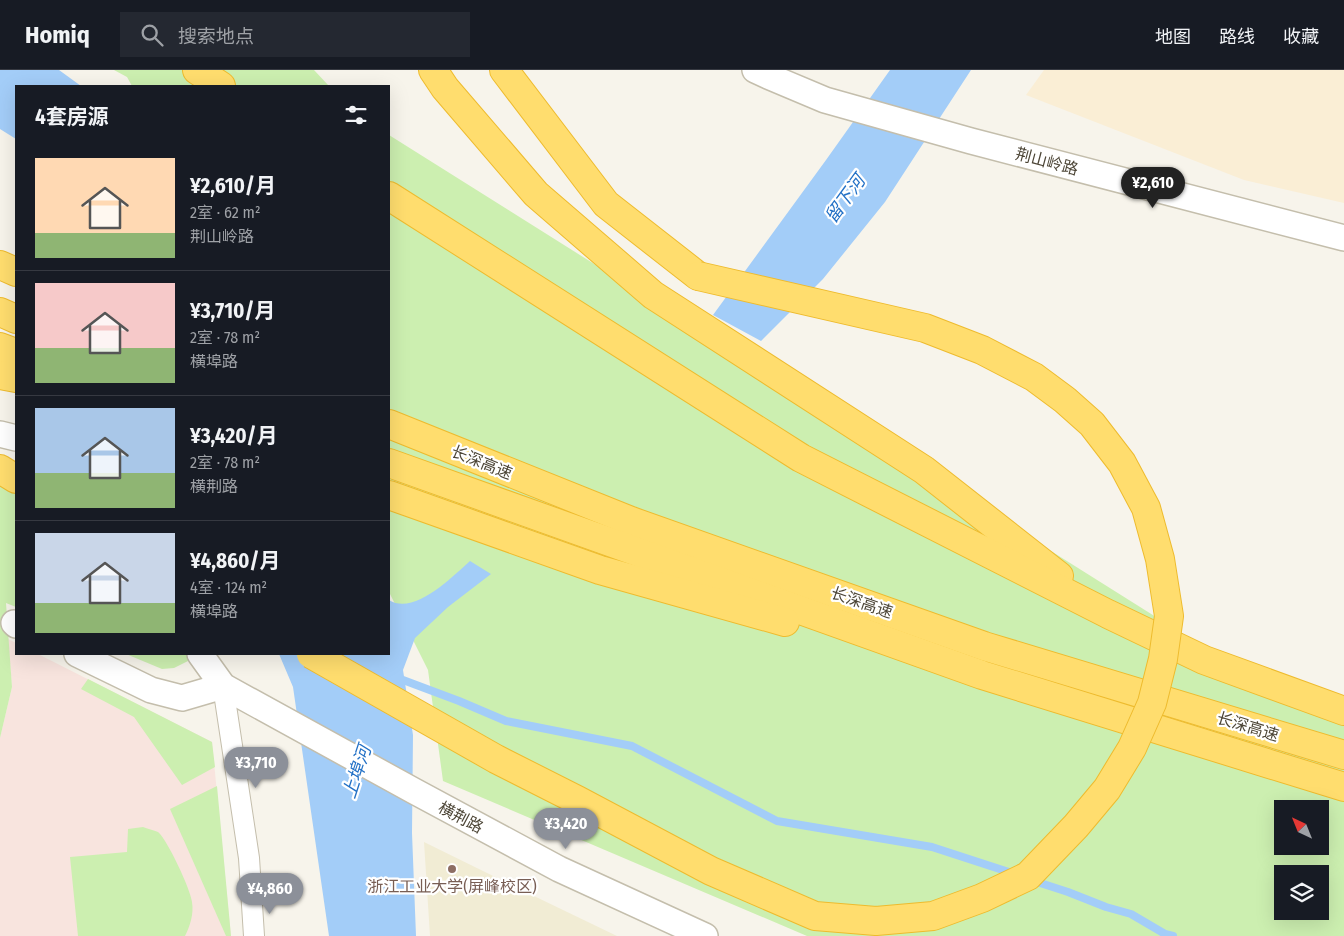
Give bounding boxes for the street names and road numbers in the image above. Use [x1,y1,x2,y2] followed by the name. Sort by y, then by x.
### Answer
[1013,144,1080,179] street label: 荆山岭路
[449,442,515,483] street label: 长深高速
[828,583,895,622] street label: 长深高速
[1214,708,1281,745] street label: 长深高速
[435,798,486,837] street label: 横荆路

